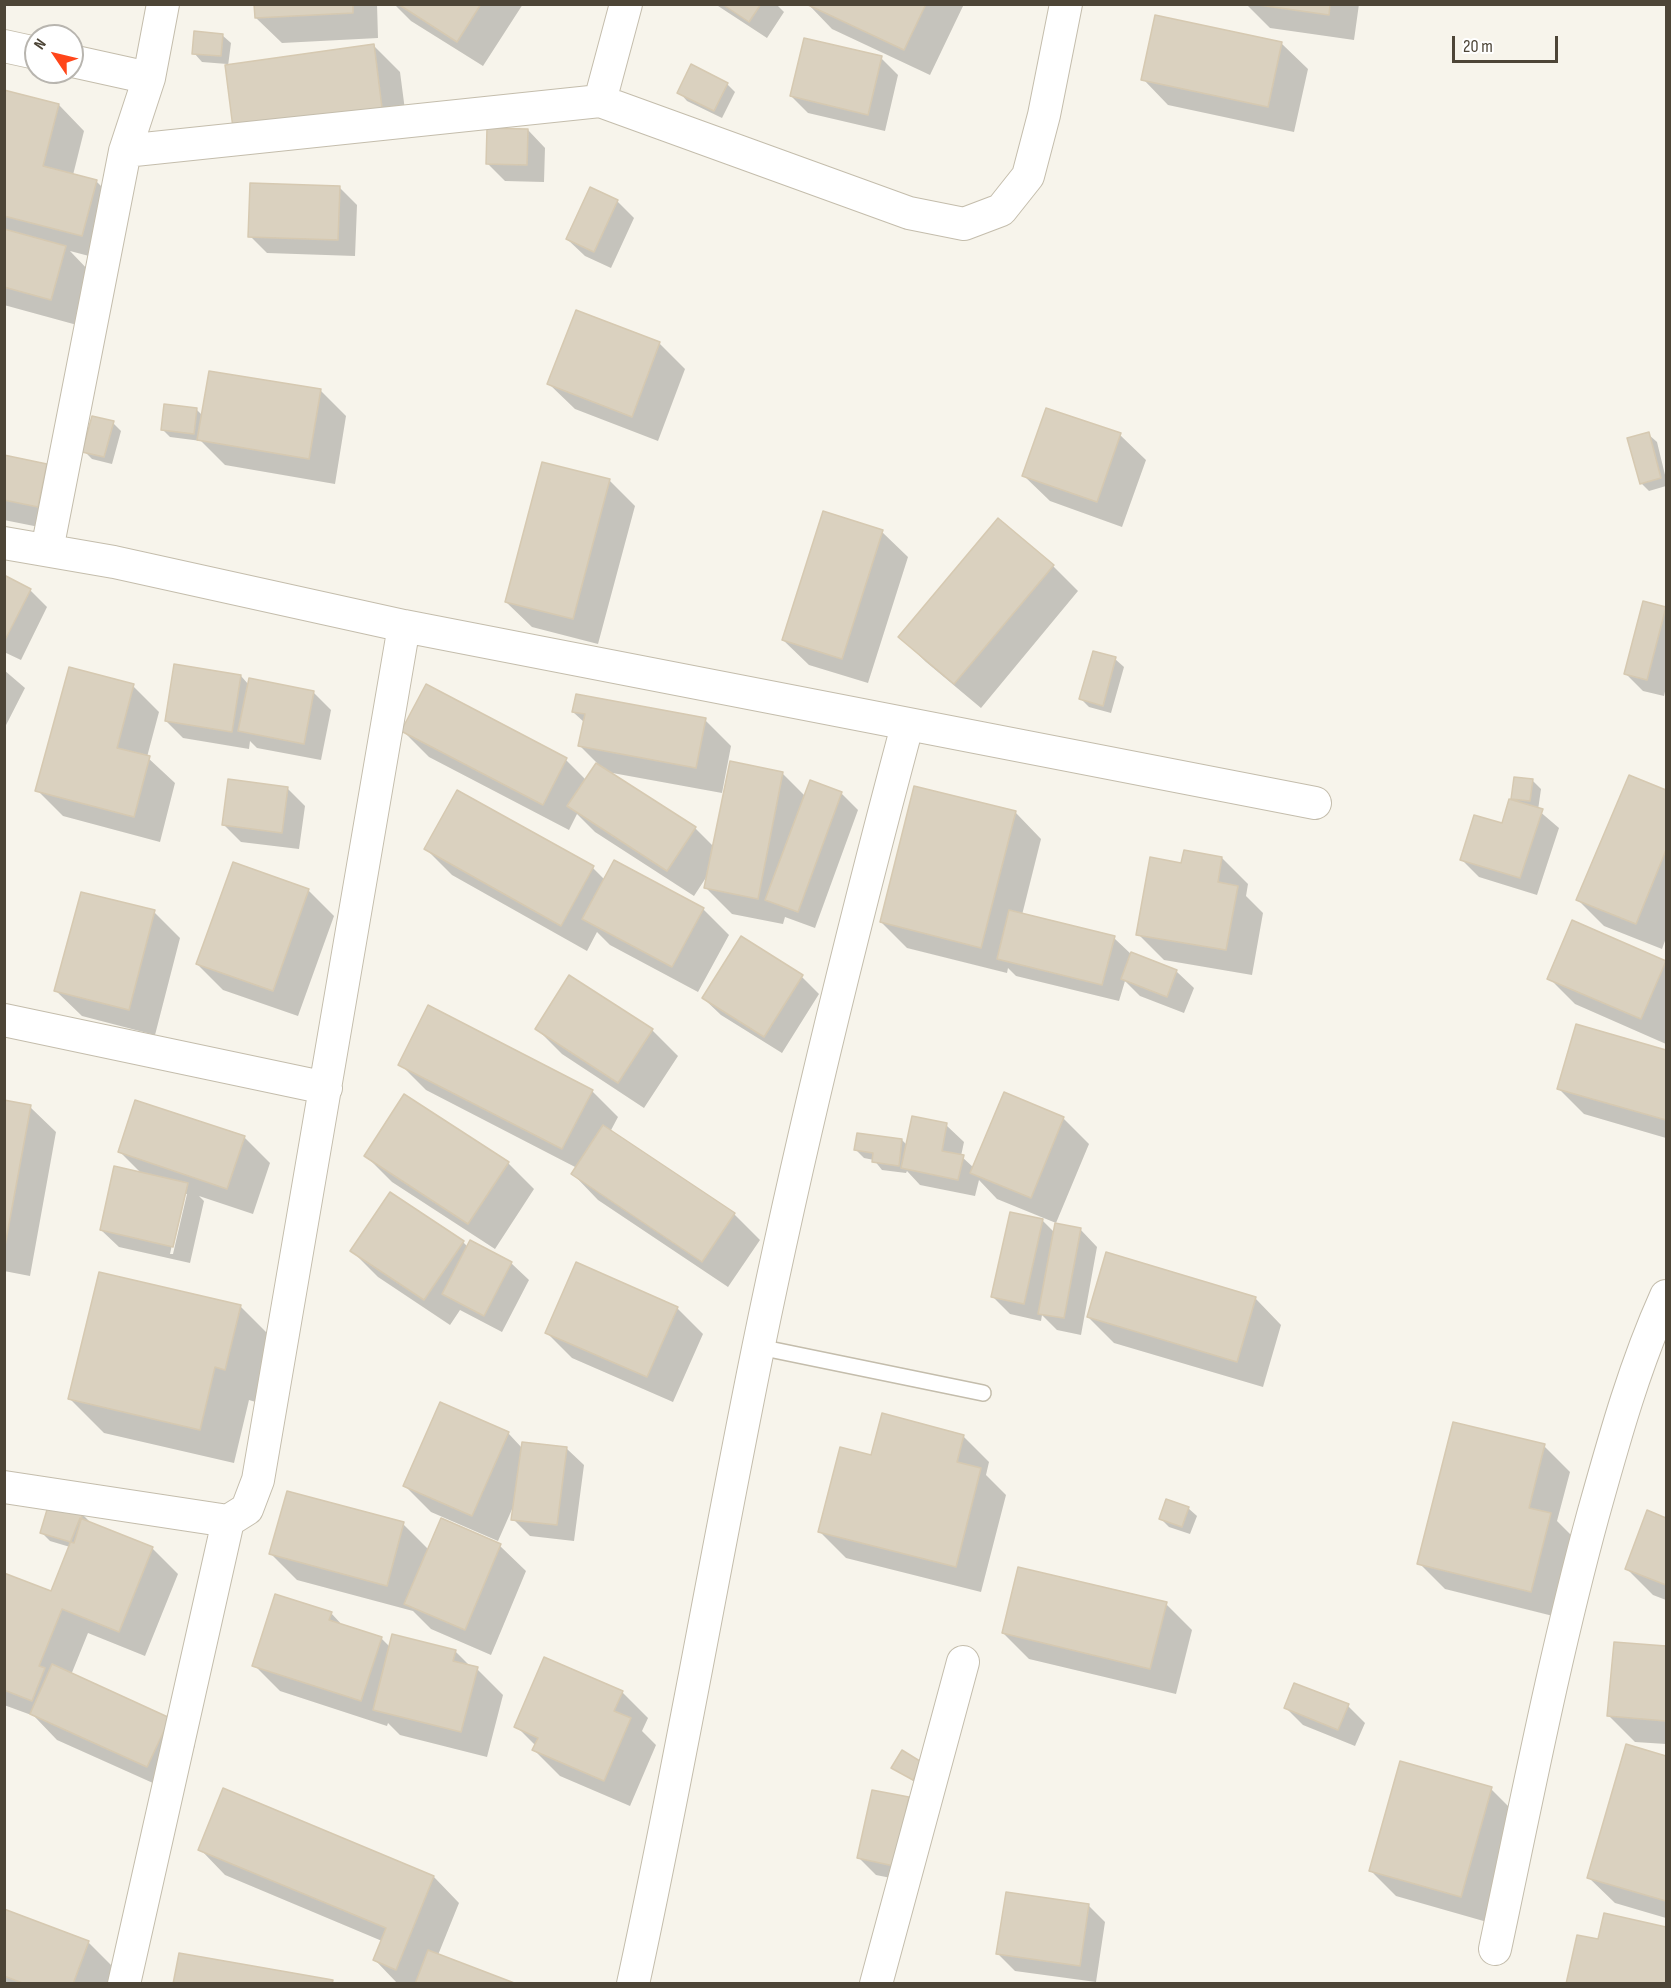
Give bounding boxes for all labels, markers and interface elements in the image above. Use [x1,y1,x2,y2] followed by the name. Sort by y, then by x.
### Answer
[24,24,84,84] north arrow
[1455,24,1562,62] scale bar
[30,36,51,53] text: N
[1463,36,1493,57] text: 20 m

